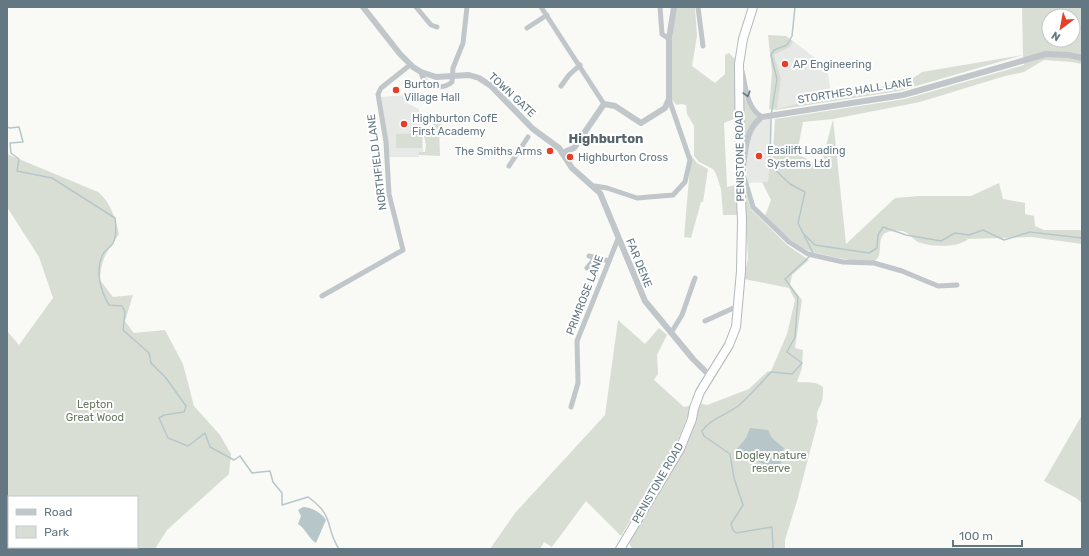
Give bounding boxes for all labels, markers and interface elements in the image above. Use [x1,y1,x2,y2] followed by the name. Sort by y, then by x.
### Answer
[1041,8,1081,48] north arrow
[1049,28,1063,44] text: N
[793,58,872,71] place label: AP Engineering
[780,59,790,69] marker: AP Engineering
[486,70,538,120] street label: TOWN GATE
[797,75,914,106] street label: STORTHES HALL LANE
[404,78,460,104] place label: Burton Village Hall
[391,85,401,95] marker: Burton Village Hall
[742,90,751,97] one-way arrow
[733,110,747,202] street label: PENISTONE ROAD
[412,112,498,138] place label: Highburton CofE First Academy
[365,113,389,211] street label: NORTHFIELD LANE
[399,119,409,129] marker: Highburton CofE First Academy
[569,131,643,146] district label: Highburton
[767,144,845,170] place label: Easilift Loading Systems Ltd
[455,145,542,158] place label: The Smiths Arms
[545,146,555,156] marker: The Smiths Arms
[578,151,668,164] place label: Highburton Cross
[754,151,764,161] marker: Easilift Loading Systems Ltd
[565,152,575,162] marker: Highburton Cross
[623,237,655,290] street label: FAR DENE
[564,253,606,337] street label: PRIMROSE LANE
[66,398,124,424] park label: Lepton Great Wood
[630,440,686,526] street label: PENISTONE ROAD
[735,449,807,475] park label: Dogley nature reserve
[8,496,138,548] legend
[44,505,72,519] text: Road
[953,522,1022,548] scale bar
[44,525,70,539] text: Park
[959,529,993,543] text: 100 m

